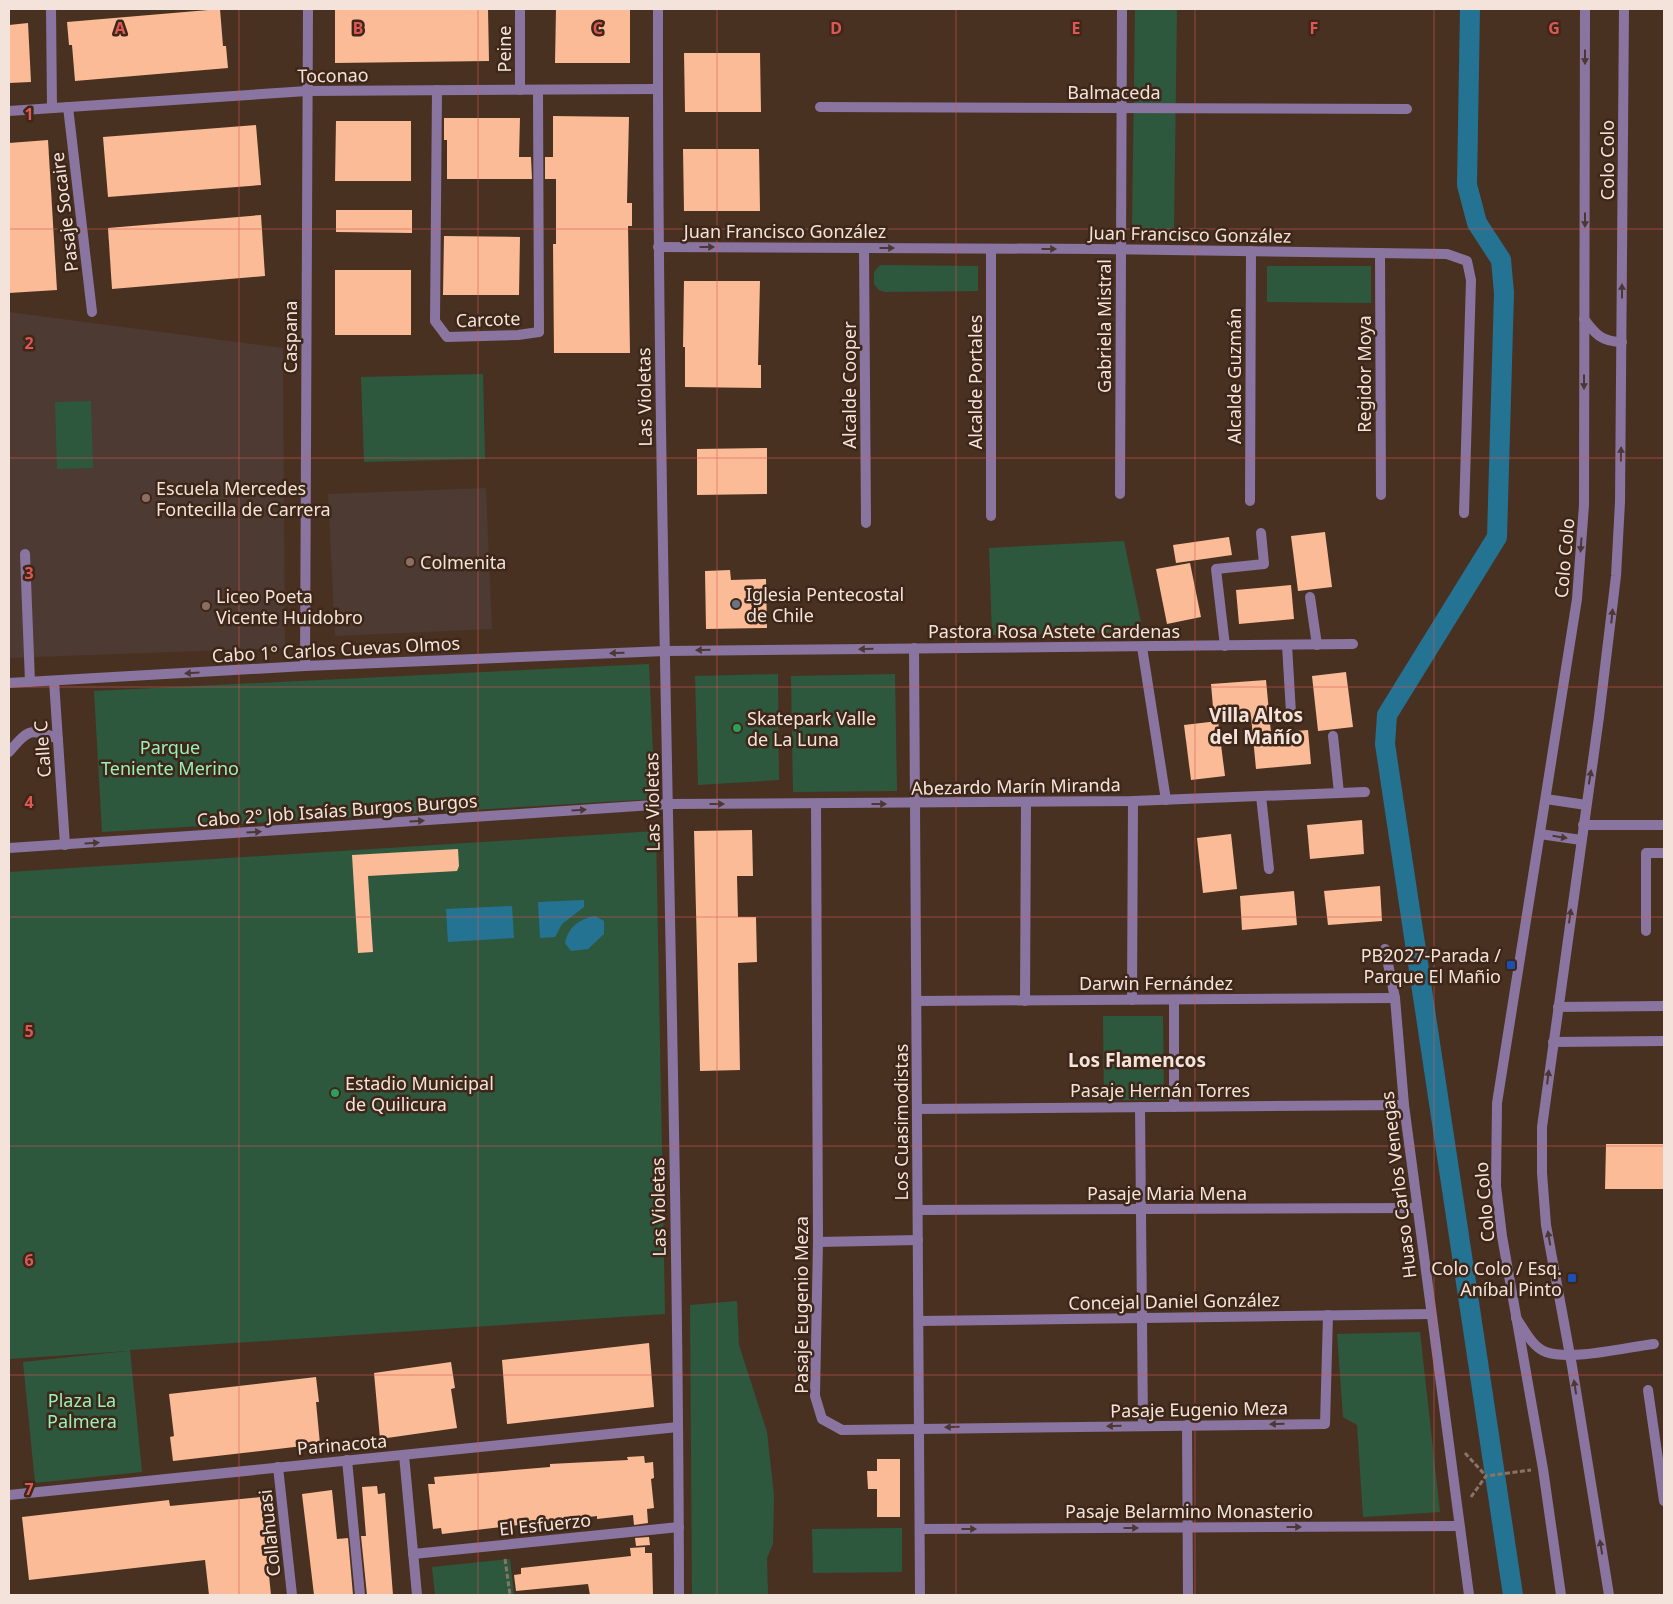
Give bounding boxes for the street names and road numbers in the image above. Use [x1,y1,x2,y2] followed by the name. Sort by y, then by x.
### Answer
[492,26,516,72] street label: Peine
[297,62,369,88] street label: Toconao
[1067,80,1161,104] street label: Balmaceda
[1595,120,1619,200] street label: Colo Colo
[45,151,83,273] street label: Pasaje Socaire
[682,219,886,243] street label: Juan Francisco González
[1087,220,1291,248] street label: Juan Francisco González
[1092,259,1116,393] street label: Gabriela Mistral
[278,301,302,373] street label: Caspana
[455,306,521,332] street label: Carcote
[1222,308,1246,444] street label: Alcalde Guzmán
[963,315,987,449] street label: Alcalde Portales
[1352,315,1376,433] street label: Regidor Moya
[837,321,861,449] street label: Alcalde Cooper
[631,347,657,447] street label: Las Violetas
[1549,517,1579,599] street label: Colo Colo
[928,619,1180,643] street label: Pastora Rosa Astete Cardenas
[211,631,461,667] street label: Cabo 1° Carlos Cuevas Olmos
[28,720,56,778] street label: Calle C
[639,752,665,852] street label: Las Violetas
[911,772,1121,800] street label: Abezardo Marín Miranda
[196,788,478,832] street label: Cabo 2° Job Isaías Burgos Burgos
[1079,971,1233,995] street label: Darwin Fernández
[889,1044,913,1200] street label: Los Cuasimodistas
[1070,1078,1250,1102] street label: Pasaje Hernán Torres
[1375,1090,1421,1280] street label: Huaso Carlos Venegas
[645,1157,671,1257] street label: Las Violetas
[1469,1161,1499,1243] street label: Colo Colo
[1087,1181,1247,1205] street label: Pasaje Maria Mena
[789,1216,813,1394] street label: Pasaje Eugenio Meza
[1068,1287,1280,1315] street label: Concejal Daniel González
[1110,1395,1288,1423] street label: Pasaje Eugenio Meza
[296,1428,388,1460] street label: Parinacota
[253,1488,285,1578] street label: Collahuasi
[1065,1499,1313,1523] street label: Pasaje Belarmino Monasterio
[498,1507,592,1541] street label: El Esfuerzo

